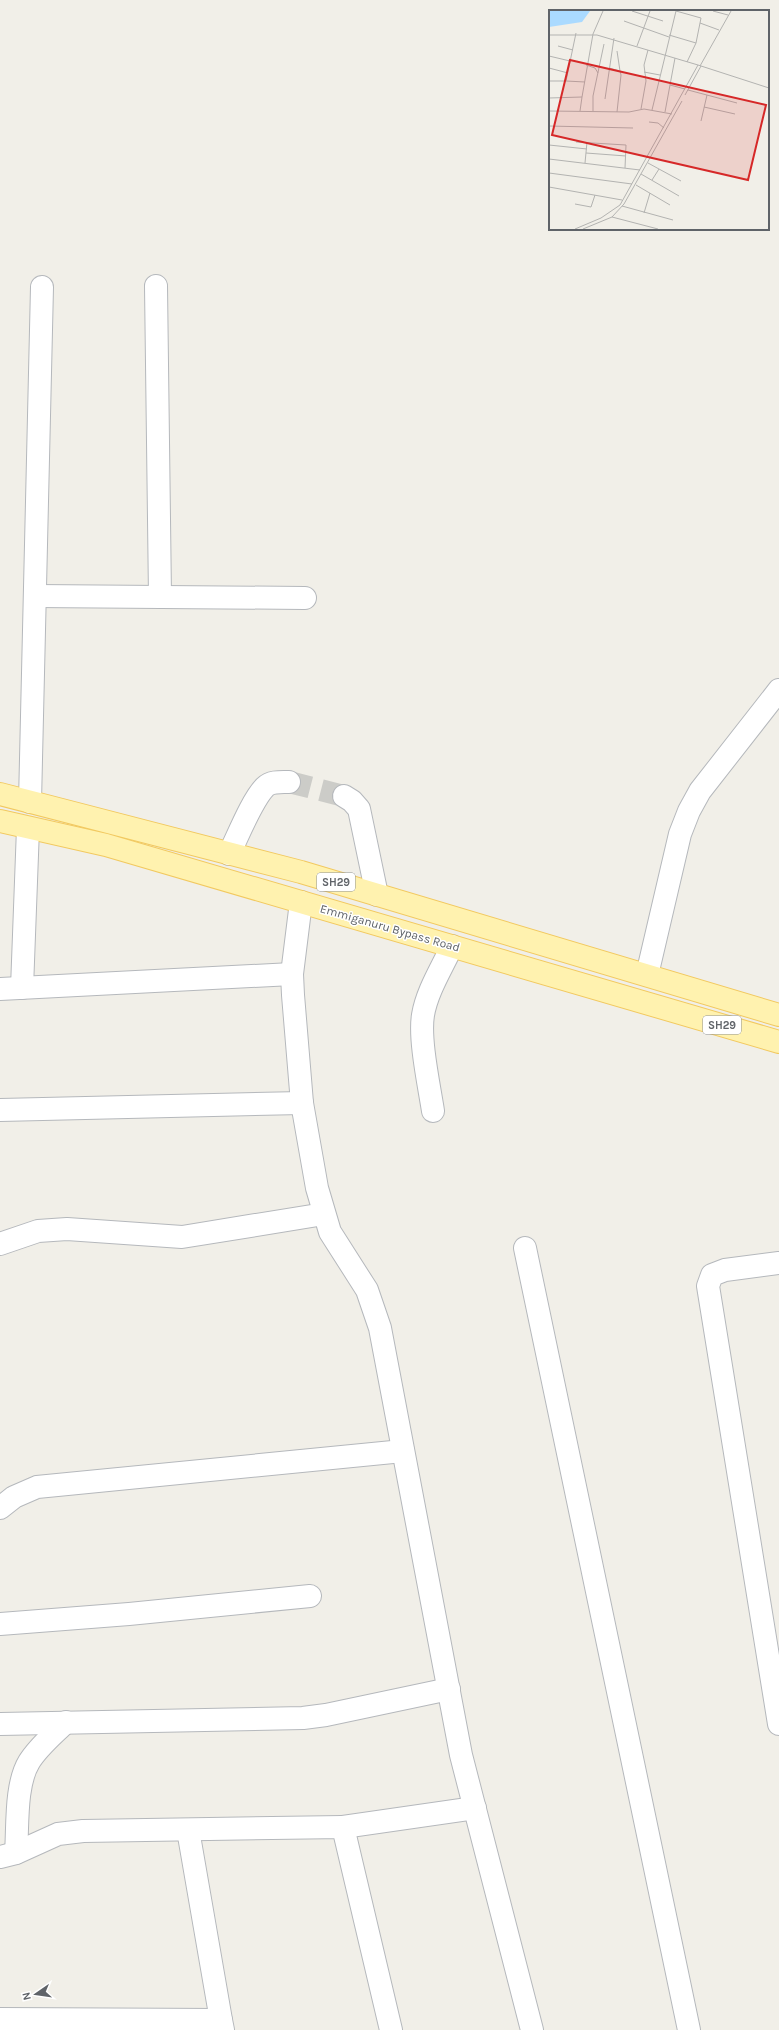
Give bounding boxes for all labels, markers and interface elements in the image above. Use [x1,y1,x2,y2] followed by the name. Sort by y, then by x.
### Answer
[549,10,769,230] inset map
[317,873,355,891] road number: SH29
[318,901,462,955] street label: Emmiganuru Bypass Road
[703,1016,741,1034] road number: SH29
[16,1974,56,2014] north arrow
[20,1991,34,2001] text: N

